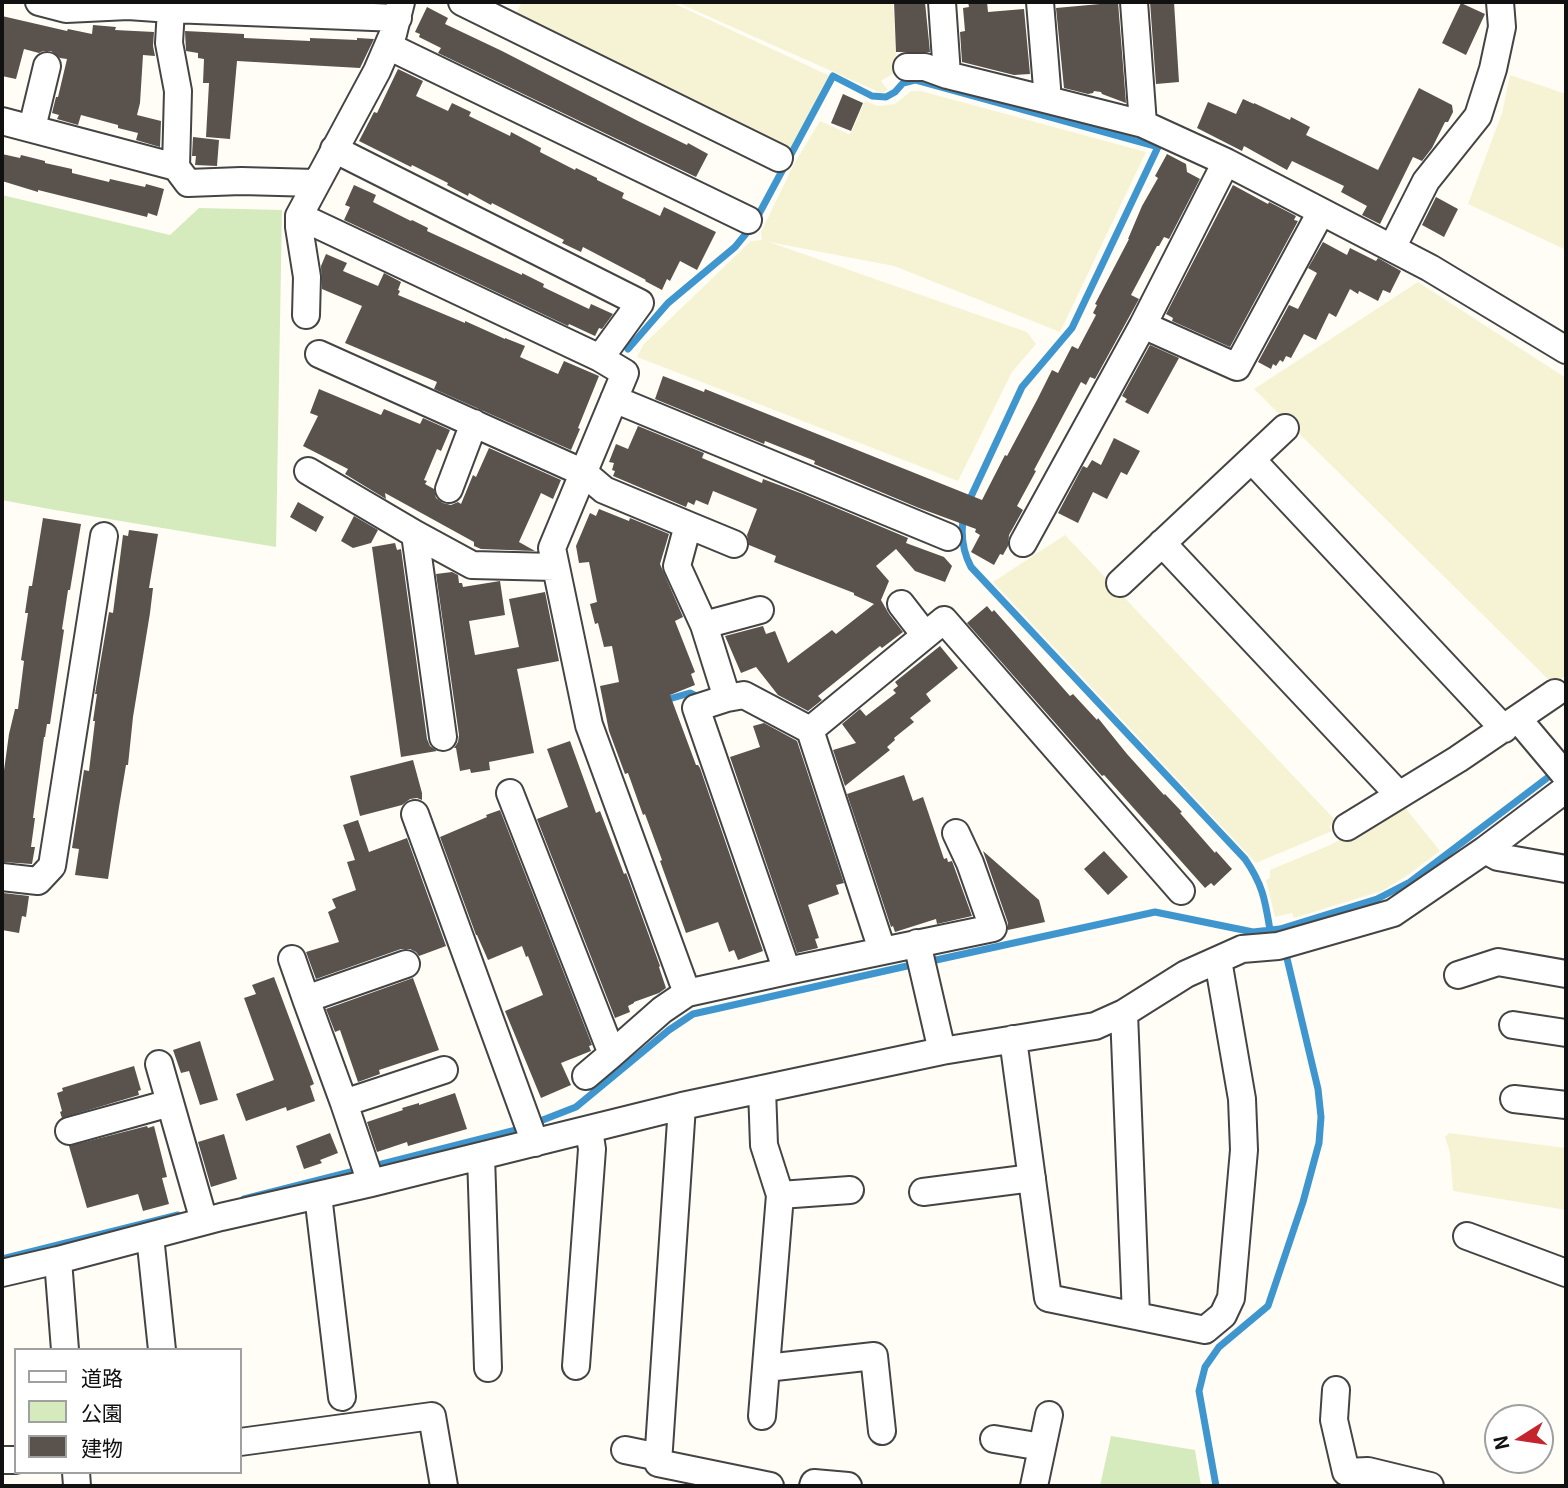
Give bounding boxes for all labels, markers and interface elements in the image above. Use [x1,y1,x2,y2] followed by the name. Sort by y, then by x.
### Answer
[14,1348,242,1474] legend
[81,1362,123,1392] text: 道路
[81,1397,123,1427] text: 公園
[1484,1404,1554,1474] north arrow
[81,1432,123,1462] text: 建物
[1485,1433,1515,1453] text: N

